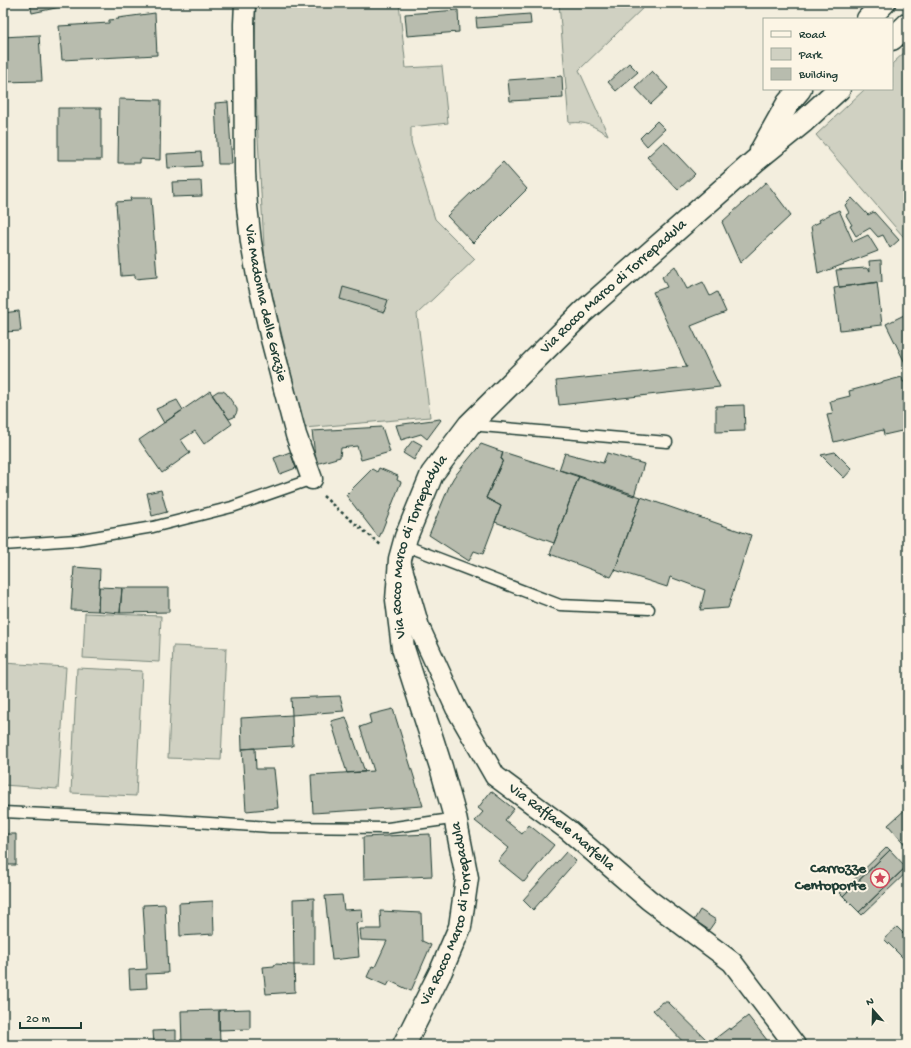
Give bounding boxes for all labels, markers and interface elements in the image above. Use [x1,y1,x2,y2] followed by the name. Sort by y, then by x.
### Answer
[763,18,893,90] legend
[799,29,826,43] text: Road
[798,49,824,63] text: Park
[798,69,838,83] text: Building
[536,215,691,359] street label: Via Rocco Marco di Torrepadula
[240,223,291,384] street label: Via Madonna delle Grazie
[388,451,452,640] street label: Via Rocco Marco di Torrepadula
[504,779,619,876] street label: Via Raffaele Marfella
[416,820,476,1010] street label: Via Rocco Marco di Torrepadula
[794,860,867,895] place label: Carrozze Centoporte
[869,867,891,889] place icon: Carrozze Centoporte
[853,990,893,1030] north arrow
[865,996,876,1009] text: N
[20,1004,81,1030] scale bar
[26,1013,51,1027] text: 20 m

